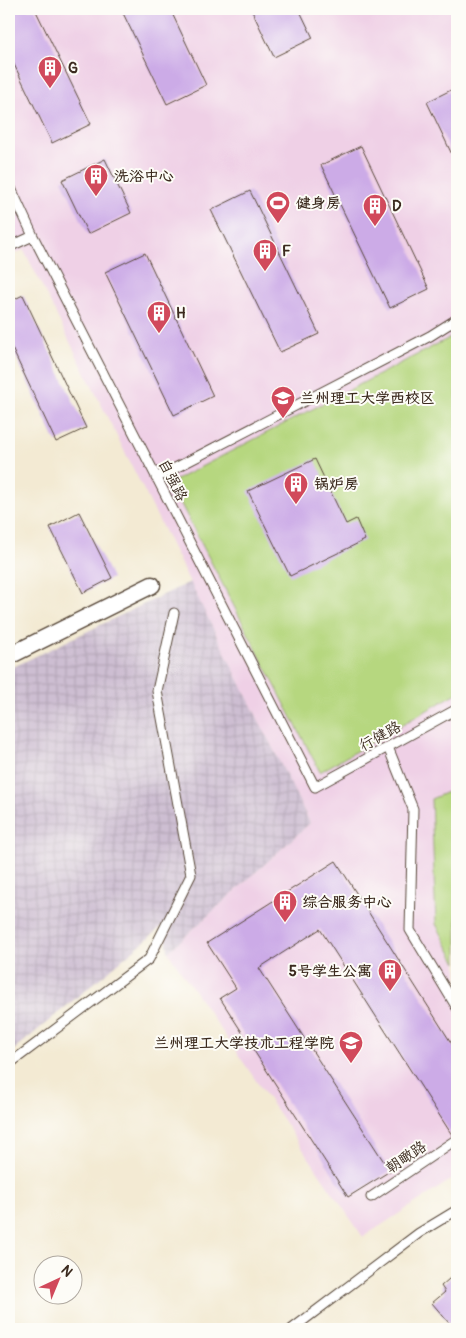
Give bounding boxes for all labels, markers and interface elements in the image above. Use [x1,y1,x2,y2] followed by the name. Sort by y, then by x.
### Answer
[37,55,63,89] building icon: G
[68,59,78,78] place label: G
[83,163,109,197] building icon: 洗浴中心
[114,167,174,186] place label: 洗浴中心
[265,190,291,224] sports icon: 健身房
[362,193,388,227] building icon: D
[296,194,341,213] place label: 健身房
[392,197,402,216] place label: D
[252,238,278,272] building icon: F
[282,242,291,261] place label: F
[146,300,172,334] building icon: H
[176,304,186,323] place label: H
[270,385,296,419] school or university icon: 兰州理工大学西校区
[300,389,435,408] place label: 兰州理工大学西校区
[154,456,191,505] street label: 自强路
[283,471,309,505] building icon: 锅炉房
[314,475,359,494] place label: 锅炉房
[356,717,405,756] street label: 行健路
[272,889,298,923] building icon: 综合服务中心
[302,893,392,912] place label: 综合服务中心
[377,958,403,992] building icon: 5号学生公寓
[289,962,372,981] place label: 5号学生公寓
[338,1030,364,1064] school or university icon: 兰州理工大学技术工程学院
[154,1034,334,1053] place label: 兰州理工大学技术工程学院
[382,1137,430,1178] street label: 朝瞰路
[32,1256,82,1306] north arrow
[57,1262,76,1280] text: N

